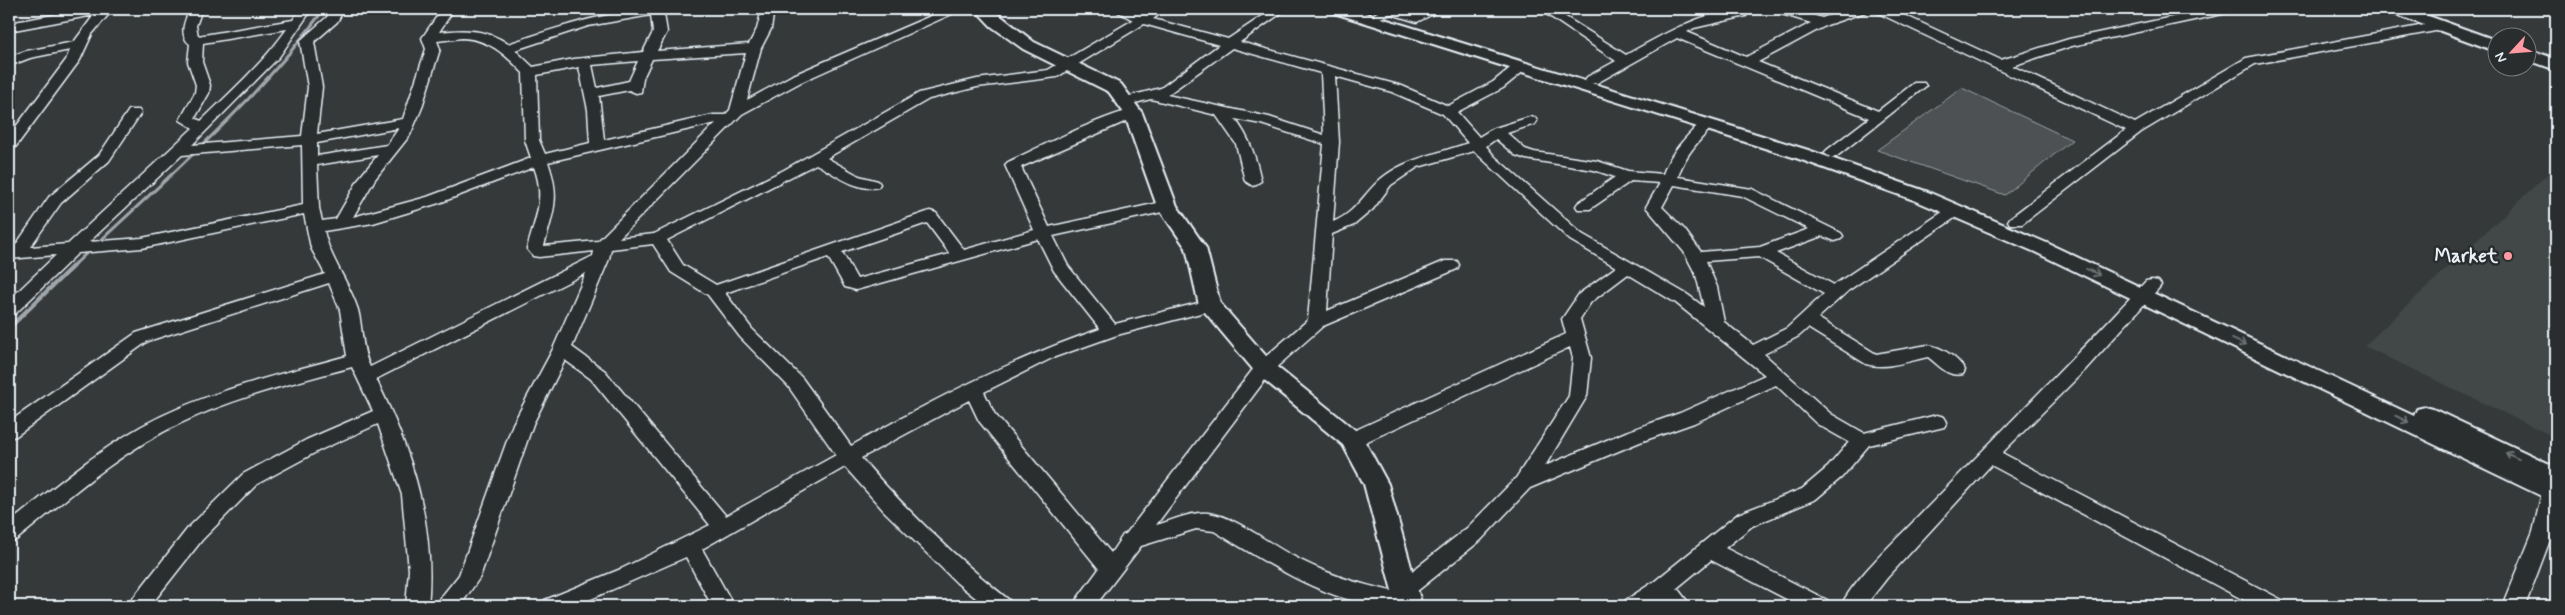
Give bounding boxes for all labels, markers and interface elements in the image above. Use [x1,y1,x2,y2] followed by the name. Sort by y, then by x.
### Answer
[2488,28,2538,78] north arrow
[2491,49,2511,65] text: N
[2435,244,2499,269] place label: Market
[2502,250,2514,262] marker: Market
[2085,267,2100,277] one-way arrow
[2231,337,2246,347] one-way arrow
[2394,415,2409,425] one-way arrow
[2505,451,2520,460] one-way arrow

